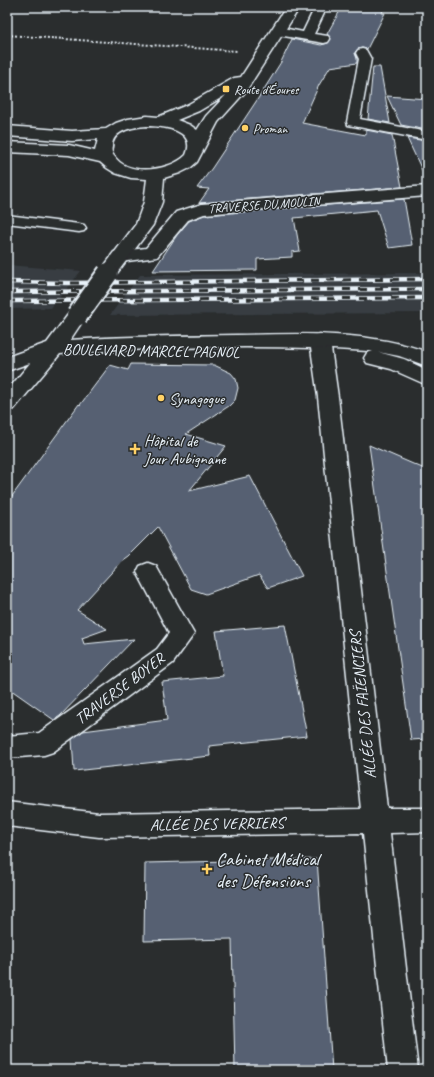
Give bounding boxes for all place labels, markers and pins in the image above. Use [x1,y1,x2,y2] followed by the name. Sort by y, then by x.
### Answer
[234,82,300,98] place label: Route d'Éoures
[221,84,231,94] marker: Route d'Éoures
[253,121,288,137] place label: Proman
[240,123,250,133] marker: Proman
[169,389,226,409] place label: Synagogue
[156,393,166,403] marker: Synagogue
[143,431,227,469] place label: Hôpital de Jour Aubignane
[129,443,141,455] marker: Hôpital de Jour Aubignane
[216,847,323,893] place label: Cabinet Médical des Défensions
[201,863,213,875] marker: Cabinet Médical des Défensions

